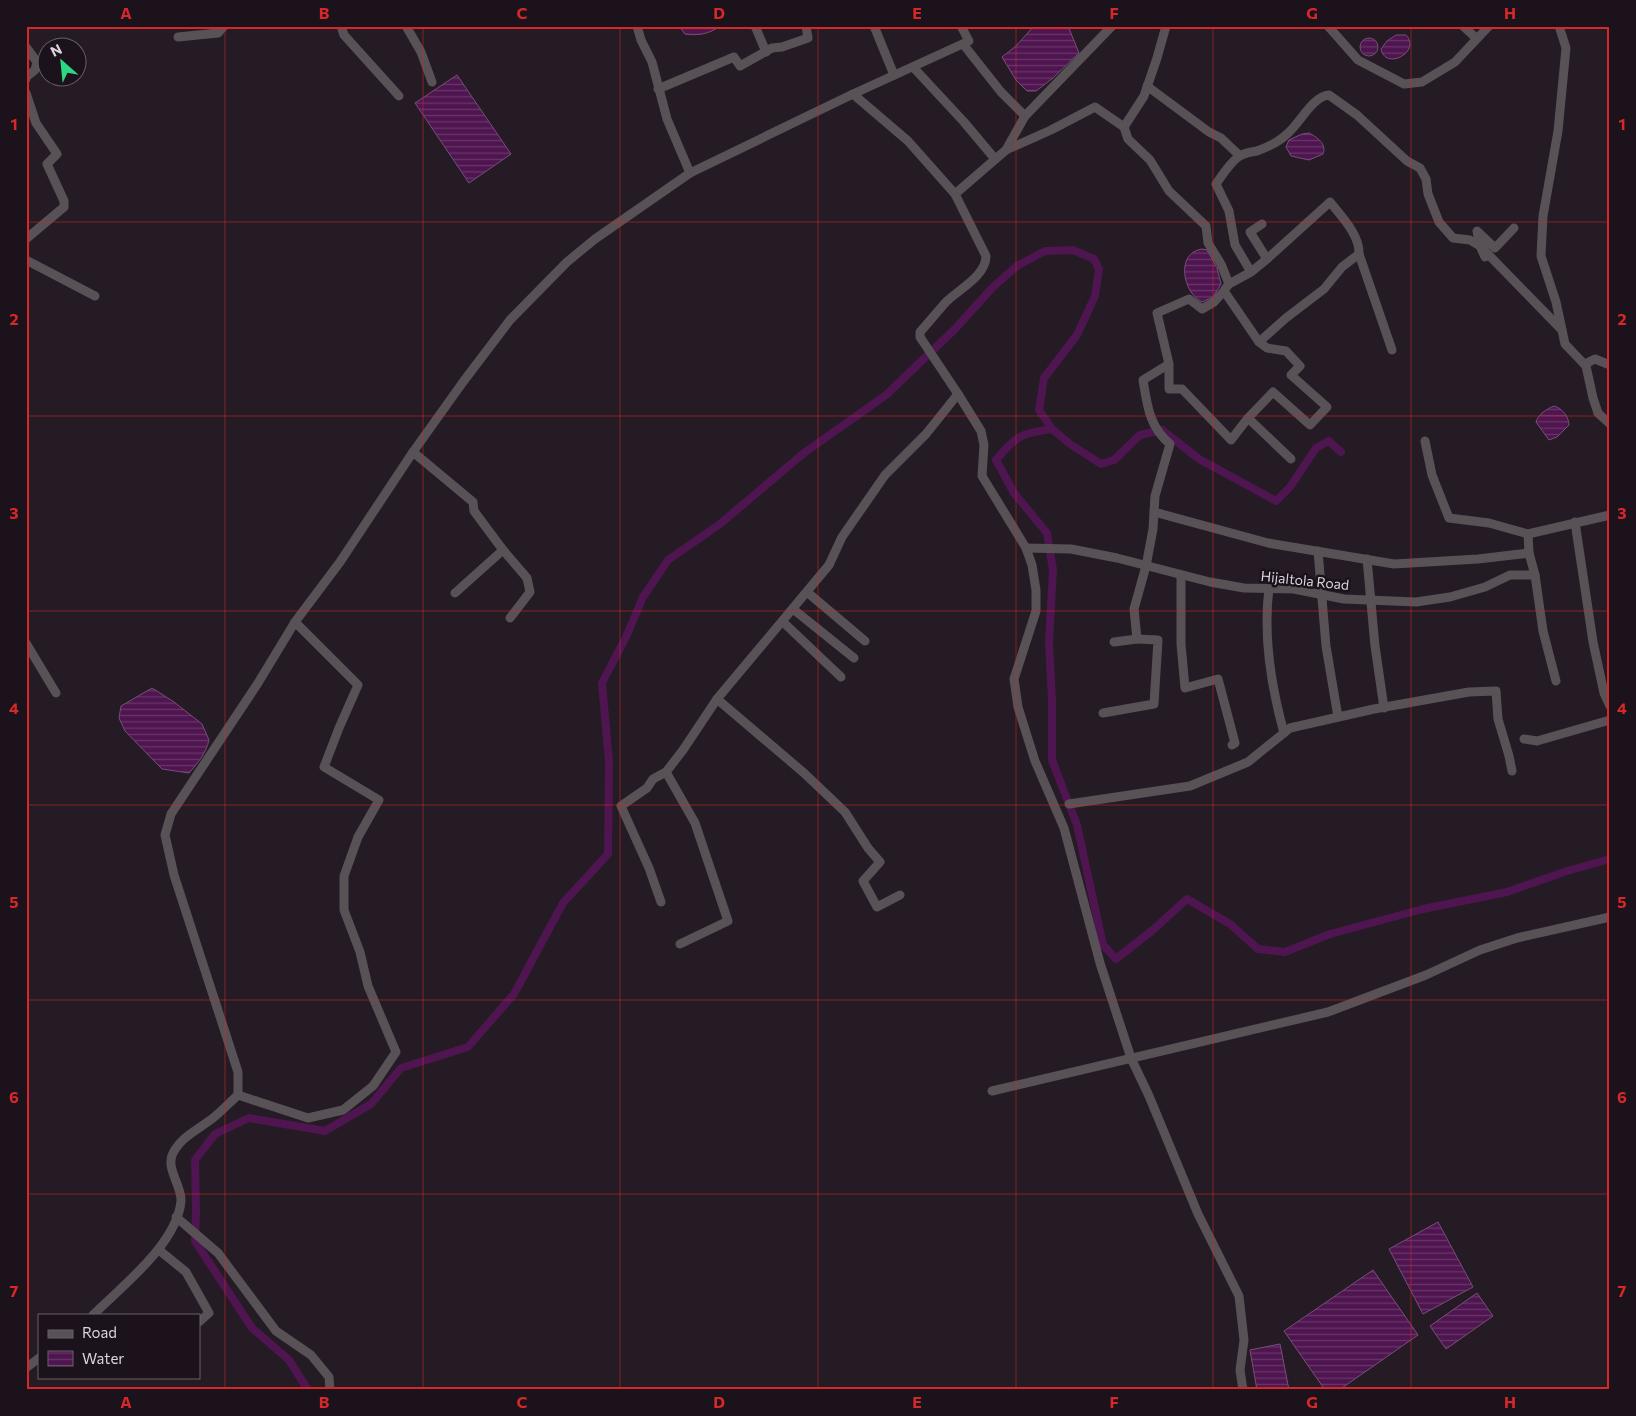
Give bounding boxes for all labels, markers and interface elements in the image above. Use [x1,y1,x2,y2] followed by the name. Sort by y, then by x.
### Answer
[120,3,132,22] text: A
[319,3,330,22] text: B
[517,3,528,22] text: C
[713,3,725,22] text: D
[912,3,922,22] text: E
[1109,3,1119,22] text: F
[1306,3,1318,22] text: G
[1504,3,1516,22] text: H
[38,38,88,88] north arrow
[47,40,64,60] text: N
[10,114,18,133] text: 1
[1618,114,1626,133] text: 1
[9,309,19,328] text: 2
[1617,309,1627,328] text: 2
[9,503,19,522] text: 3
[1617,503,1627,522] text: 3
[1260,567,1350,593] street label: Hijaltola Road
[9,698,19,717] text: 4
[1617,698,1627,717] text: 4
[9,892,19,911] text: 5
[1617,892,1627,911] text: 5
[9,1087,19,1106] text: 6
[1617,1087,1627,1106] text: 6
[10,1281,19,1300] text: 7
[1618,1281,1627,1300] text: 7
[38,1314,200,1378] legend
[82,1323,117,1341] text: Road
[82,1349,124,1367] text: Water
[120,1392,132,1411] text: A
[319,1392,330,1411] text: B
[517,1392,528,1411] text: C
[713,1392,725,1411] text: D
[912,1392,922,1411] text: E
[1109,1392,1119,1411] text: F
[1306,1392,1318,1411] text: G
[1504,1392,1516,1411] text: H

